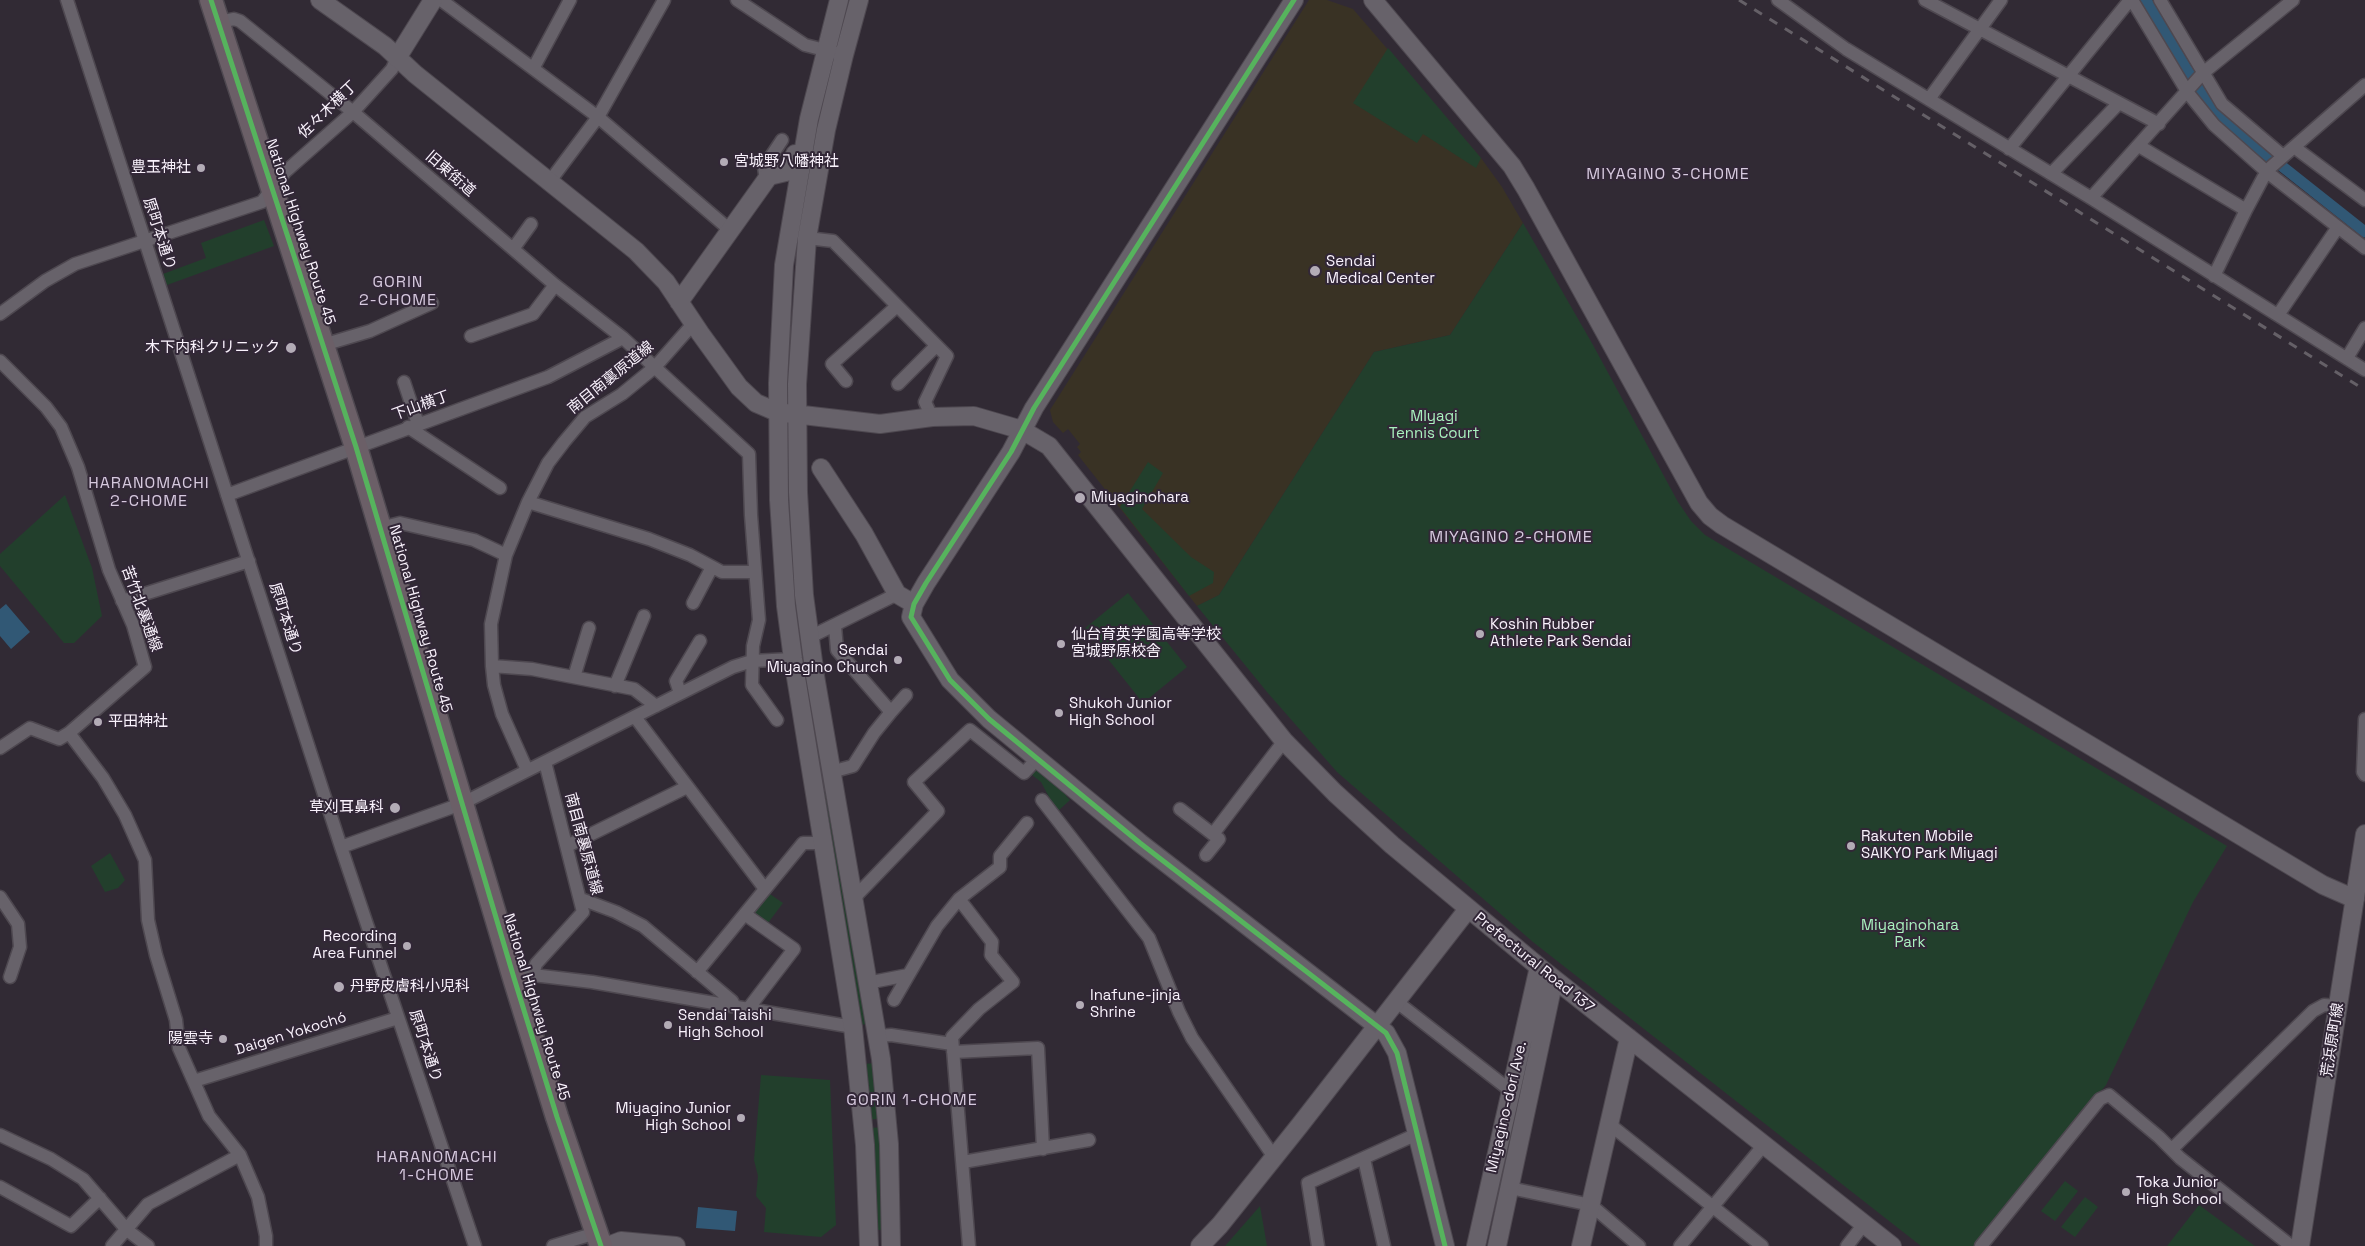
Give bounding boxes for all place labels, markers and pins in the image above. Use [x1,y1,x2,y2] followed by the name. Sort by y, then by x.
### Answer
[734,153,839,171] place label: 宮城野八幡神社
[718,156,730,168] marker: 宮城野八幡神社
[131,159,191,177] place label: 豊玉神社
[195,162,207,174] marker: 豊玉神社
[1326,253,1435,288] place label: Sendai Medical Center
[1308,264,1322,278] marker: Sendai Medical Center
[145,339,280,357] place label: 木下内科クリニック
[284,341,298,355] marker: 木下内科クリニック
[1091,489,1189,507] place label: Miyaginohara
[1073,491,1087,505] marker: Miyaginohara
[1490,616,1631,651] place label: Koshin Rubber Athlete Park Sendai
[1071,626,1221,661] place label: 仙台育英学園高等学校 宮城野原校舎
[1474,628,1486,640] marker: Koshin Rubber Athlete Park Sendai
[1055,638,1067,650] marker: 仙台育英学園高等学校 宮城野原校舎
[767,642,888,677] place label: Sendai Miyagino Church
[892,654,904,666] marker: Sendai Miyagino Church
[1069,695,1172,730] place label: Shukoh Junior High School
[1053,707,1065,719] marker: Shukoh Junior High School
[108,713,168,731] place label: 平田神社
[92,716,104,728] marker: 平田神社
[309,799,384,817] place label: 草刈耳鼻科
[388,801,402,815] marker: 草刈耳鼻科
[1861,828,1998,863] place label: Rakuten Mobile SAIKYO Park Miyagi
[1845,840,1857,852] marker: Rakuten Mobile SAIKYO Park Miyagi
[313,928,397,963] place label: Recording Area Funnel
[401,940,413,952] marker: Recording Area Funnel
[350,978,470,996] place label: 丹野皮膚科小児科
[332,980,346,994] marker: 丹野皮膚科小児科
[1090,987,1181,1022] place label: Inafune-jinja Shrine
[1074,999,1086,1011] marker: Inafune-jinja Shrine
[678,1007,772,1042] place label: Sendai Taishi High School
[662,1019,674,1031] marker: Sendai Taishi High School
[168,1030,213,1048] place label: 陽雲寺
[217,1033,229,1045] marker: 陽雲寺
[616,1100,731,1135] place label: Miyagino Junior High School
[735,1112,747,1124] marker: Miyagino Junior High School
[2136,1174,2222,1209] place label: Toka Junior High School
[2120,1186,2132,1198] marker: Toka Junior High School

